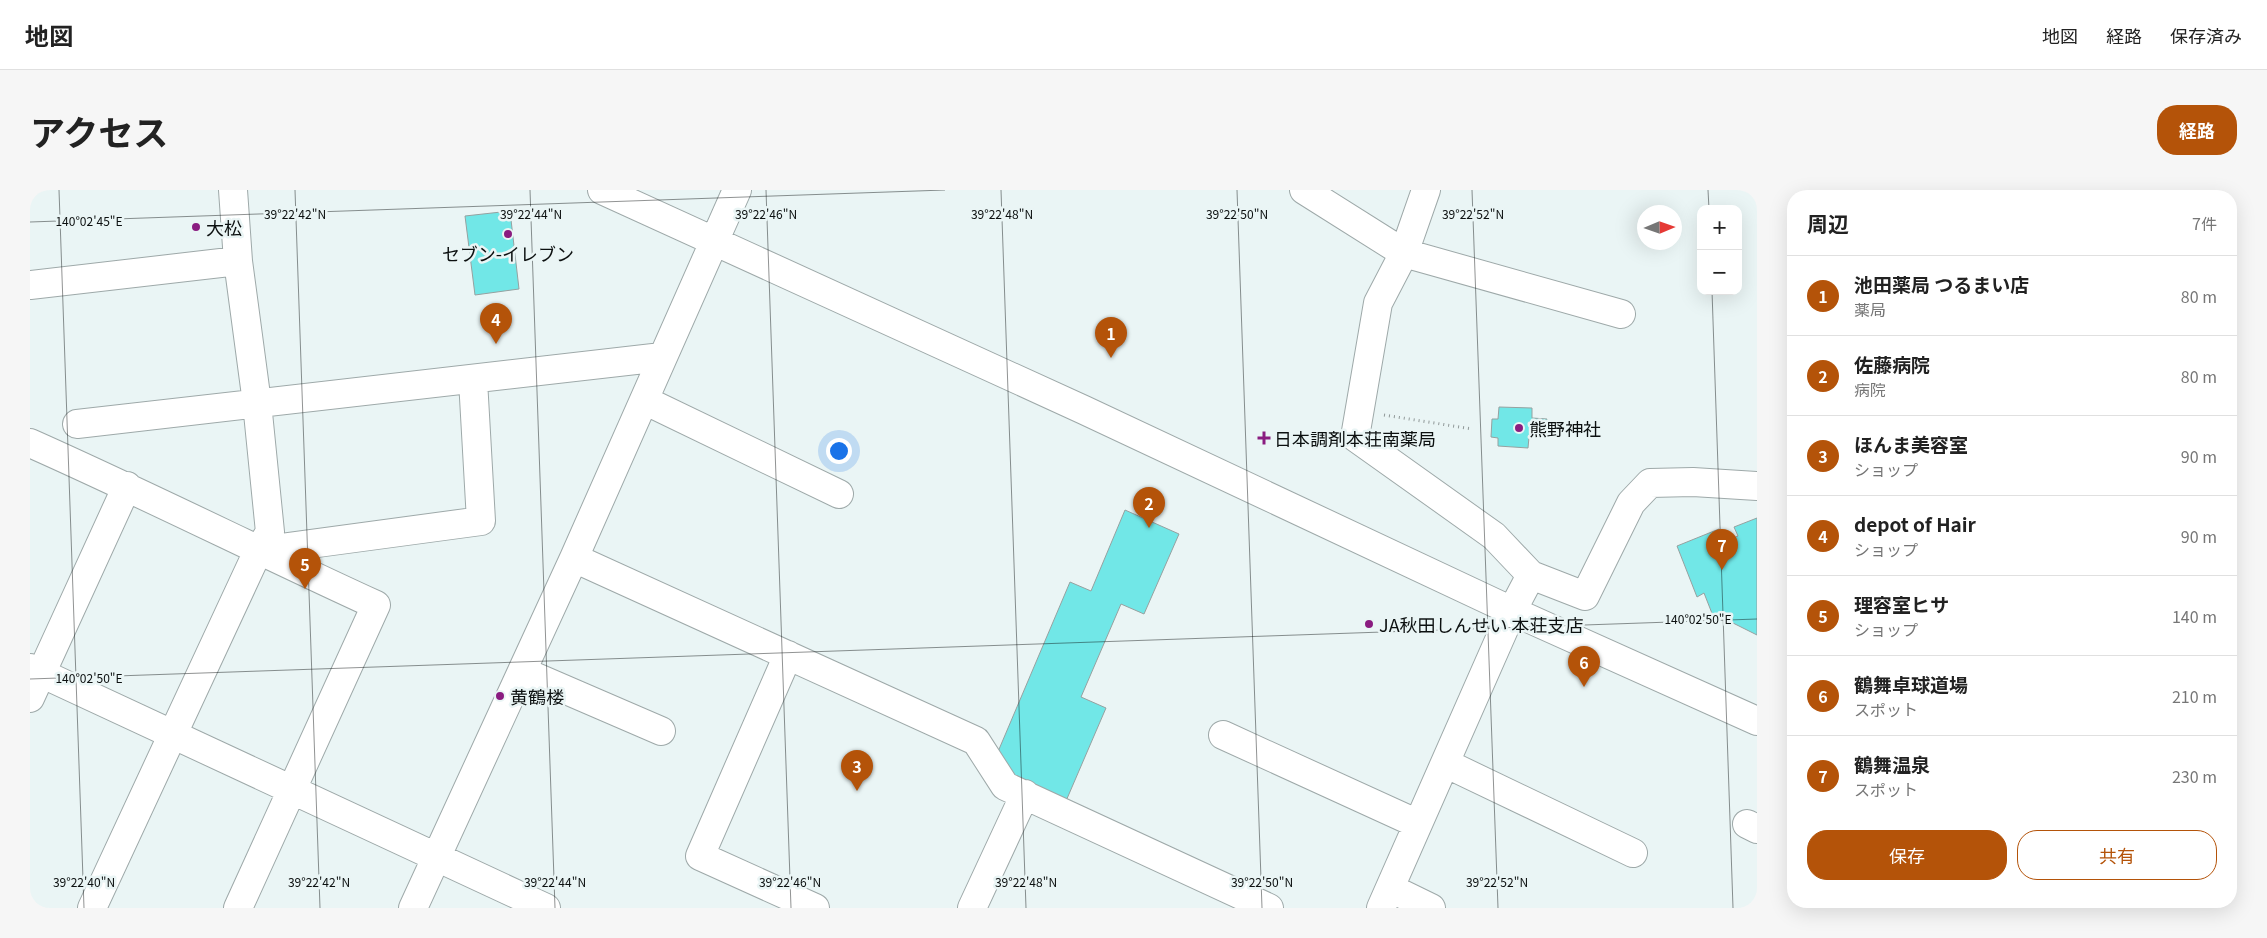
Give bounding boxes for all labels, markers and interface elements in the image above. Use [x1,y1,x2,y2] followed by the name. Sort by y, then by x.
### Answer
[25,17,73,52] text: 地図
[2042,22,2078,48] text: 地図
[2106,22,2142,48] text: 経路
[2170,22,2242,48] text: 保存済み
[30,105,168,156] text: アクセス
[2157,105,2237,155] button: 経路
[264,205,326,222] text: 39°22'42"N
[500,205,562,222] text: 39°22'44"N
[735,205,797,222] text: 39°22'46"N
[971,205,1033,222] text: 39°22'48"N
[1206,205,1268,222] text: 39°22'50"N
[1442,205,1504,222] text: 39°22'52"N
[1637,205,1682,250] north arrow
[1697,205,1742,295] map controls
[1697,205,1742,250] button: +
[1807,208,1849,238] text: 周辺
[2192,211,2217,235] text: 7件
[55,212,123,229] text: 140°02'45"E
[206,214,242,240] place label: 大松
[190,221,202,233] marker: 大松
[502,228,514,240] marker: セブン-イレブン
[442,240,574,266] place label: セブン-イレブン
[1697,250,1742,295] button: −
[1854,270,2029,297] text: 池田薬局 つるまい店
[1818,284,1828,308] text: 1
[2181,284,2217,308] text: 80 m
[1854,297,1886,321] text: 薬局
[480,303,512,344] pin: 4
[1095,317,1127,358] pin: 1
[1854,350,1930,377] text: 佐藤病院
[1818,364,1828,388] text: 2
[2181,364,2217,388] text: 80 m
[1854,377,1886,401] text: 病院
[1529,415,1601,441] place label: 熊野神社
[1513,422,1525,434] marker: 熊野神社
[1274,425,1436,451] place label: 日本調剤本荘南薬局
[1854,430,1968,457] text: ほんま美容室
[1258,432,1270,444] marker: 日本調剤本荘南薬局
[826,438,852,464] your location
[1818,444,1828,468] text: 3
[2181,444,2217,468] text: 90 m
[1854,457,1918,481] text: ショップ
[1133,487,1165,528] pin: 2
[1854,510,1976,537] text: depot of Hair
[1818,524,1828,548] text: 4
[2181,524,2217,548] text: 90 m
[1706,529,1738,570] pin: 7
[1854,537,1918,561] text: ショップ
[289,548,321,589] pin: 5
[1854,590,1949,617] text: 理容室ヒサ
[1818,604,1828,628] text: 5
[2172,604,2217,628] text: 140 m
[1664,610,1732,627] text: 140°02'50"E
[1379,611,1584,637] place label: JA秋田しんせい 本荘支店
[1854,617,1918,641] text: ショップ
[1363,618,1375,630] marker: JA秋田しんせい 本荘支店
[1568,646,1600,687] pin: 6
[55,669,123,686] text: 140°02'50"E
[1854,670,1968,697] text: 鶴舞卓球道場
[510,683,564,709] place label: 黄鶴楼
[1818,684,1828,708] text: 6
[2172,684,2217,708] text: 210 m
[494,690,506,702] marker: 黄鶴楼
[1854,697,1918,721] text: スポット
[841,750,873,791] pin: 3
[1854,750,1930,777] text: 鶴舞温泉
[1818,764,1828,788] text: 7
[2172,764,2217,788] text: 230 m
[1854,777,1918,801] text: スポット
[1807,830,2007,880] button: 保存
[2017,830,2217,880] button: 共有
[53,873,115,890] text: 39°22'40"N
[288,873,350,890] text: 39°22'42"N
[524,873,586,890] text: 39°22'44"N
[759,873,821,890] text: 39°22'46"N
[995,873,1057,890] text: 39°22'48"N
[1231,873,1293,890] text: 39°22'50"N
[1466,873,1528,890] text: 39°22'52"N

